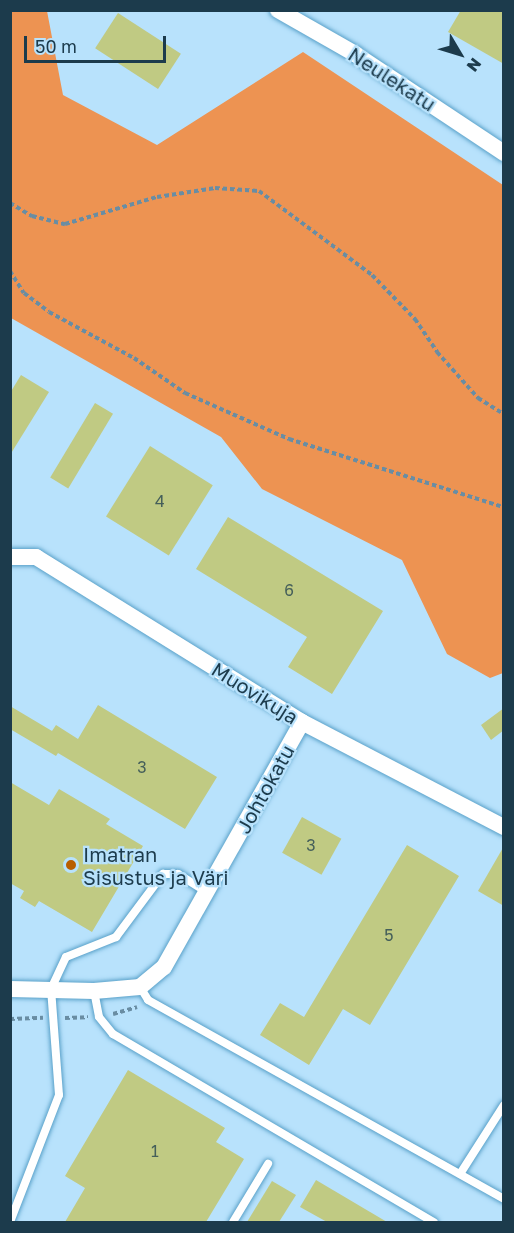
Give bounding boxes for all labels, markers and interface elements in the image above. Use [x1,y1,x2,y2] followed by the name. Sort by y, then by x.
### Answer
[27,24,170,62] scale bar
[430,24,490,84] north arrow
[35,35,77,57] text: 50 m
[344,42,440,116] street label: Neulekatu
[463,54,486,76] text: N
[155,491,165,511] house number: 4
[284,580,294,600] house number: 6
[207,657,303,729] street label: Muovikuja
[231,741,299,837] street label: Johtokatu
[137,757,147,777] house number: 3
[306,835,316,855] house number: 3
[83,842,229,889] place label: Imatran Sisustus ja Väri
[64,858,78,872] marker: Imatran Sisustus ja Väri
[384,925,394,945] house number: 5
[151,1141,159,1161] house number: 1

